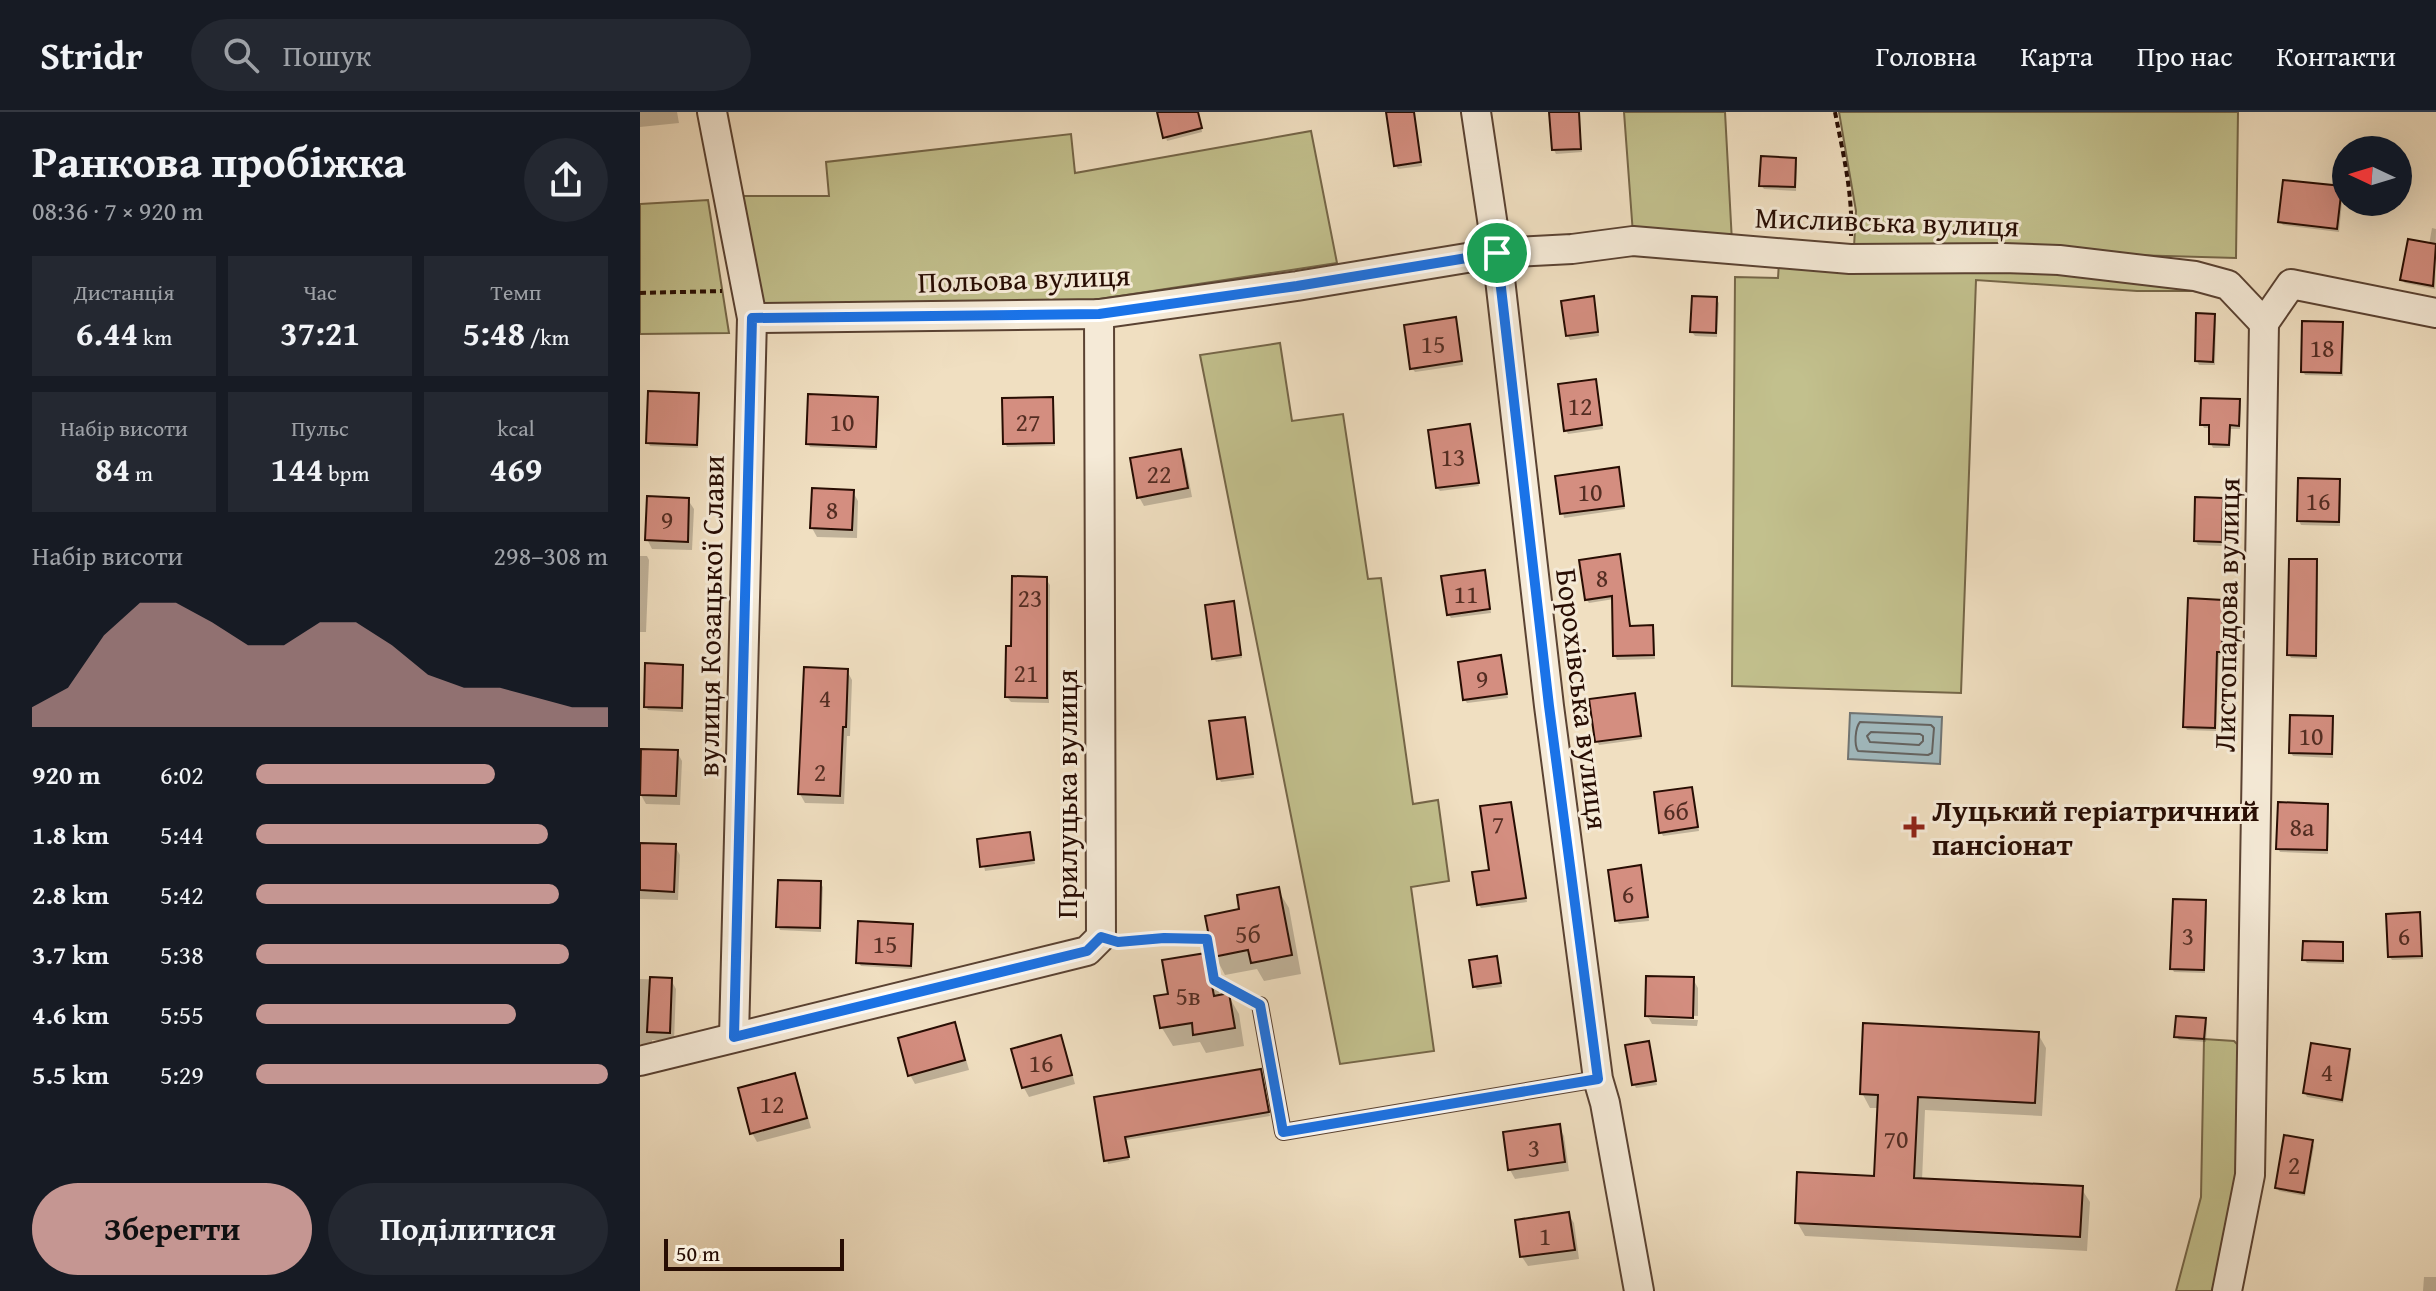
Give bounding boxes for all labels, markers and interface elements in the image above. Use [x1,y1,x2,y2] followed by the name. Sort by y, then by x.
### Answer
[191,19,751,91] search box
[40,27,143,83] text: Stridr
[219,33,263,77] icon: search
[283,33,371,77] text: Пошук
[1876,35,1976,76] text: Головна
[2020,35,2093,76] text: Карта
[2137,35,2233,76] text: Про нас
[2277,35,2396,76] text: Контакти
[32,129,406,193] text: Ранкова пробіжка
[2332,136,2412,216] north arrow
[2332,136,2412,216] map controls
[524,138,608,222] button: share
[32,191,203,230] text: 08:36 · 7 × 920 m
[1754,194,2020,248] street label: Мисливська вулиця
[1463,219,1531,287] pin
[1475,231,1519,275] icon: arrive
[917,252,1131,304] street label: Польова вулиця
[74,276,174,308] text: Дистанція
[303,276,337,308] text: Час
[491,276,541,308] text: Темп
[76,308,138,357] text: 6.44
[280,308,360,357] text: 37:21
[463,308,525,357] text: 5:48
[138,321,172,353] text: km
[525,321,569,353] text: /km
[1420,324,1446,363] house number: 15
[2309,328,2335,367] house number: 18
[1567,386,1593,425] house number: 12
[829,402,855,441] house number: 10
[1015,402,1041,441] house number: 27
[60,412,188,444] text: Набір висоти
[291,412,349,444] text: Пульс
[497,412,535,444] text: kcal
[1440,437,1466,476] house number: 13
[95,444,130,493] text: 84
[271,444,323,493] text: 144
[490,444,542,493] text: 469
[1146,454,1172,493] house number: 22
[685,455,735,777] street label: вулиця Козацької Слави
[130,457,153,489] text: m
[323,457,369,489] text: bpm
[1577,472,1603,511] house number: 10
[2202,477,2250,753] street label: Листопадова вулиця
[2305,481,2331,520] house number: 16
[826,490,838,529] house number: 8
[661,500,673,539] house number: 9
[32,536,183,575] text: Набір висоти
[494,536,608,575] text: 298–308 m
[1596,558,1608,597] house number: 8
[1545,566,1621,832] street label: Борохівська вулиця
[1453,574,1479,613] house number: 11
[1017,578,1043,617] house number: 23
[1013,653,1039,692] house number: 21
[1476,659,1488,698] house number: 9
[1044,669,1088,919] street label: Прилуцька вулиця
[819,678,831,717] house number: 4
[2298,716,2324,755] house number: 10
[814,752,826,791] house number: 2
[32,755,100,794] text: 920 m
[160,755,204,794] text: 6:02
[1932,788,2260,866] place label: Луцький геріатричний пансіонат
[1663,791,1689,830] house number: 6б
[1492,804,1504,843] house number: 7
[2290,807,2315,846] house number: 8а
[32,815,109,854] text: 1.8 km
[160,815,204,854] text: 5:44
[1903,816,1925,838] marker: Луцький геріатричний пансіонат
[1622,874,1634,913] house number: 6
[32,875,109,914] text: 2.8 km
[160,875,204,914] text: 5:42
[1235,914,1261,953] house number: 5б
[2182,916,2194,955] house number: 3
[2398,916,2410,955] house number: 6
[872,924,898,963] house number: 15
[32,935,109,974] text: 3.7 km
[160,935,204,974] text: 5:38
[1175,976,1201,1015] house number: 5в
[32,995,109,1034] text: 4.6 km
[160,995,204,1034] text: 5:55
[1028,1043,1054,1082] house number: 16
[2321,1052,2333,1091] house number: 4
[32,1055,109,1094] text: 5.5 km
[160,1055,204,1094] text: 5:29
[759,1084,785,1123] house number: 12
[1883,1119,1909,1158] house number: 70
[1528,1128,1540,1167] house number: 3
[2288,1145,2300,1184] house number: 2
[32,1183,312,1275] button: Зберегти
[328,1183,608,1275] button: Поділитися
[1539,1216,1551,1255] house number: 1
[664,1235,844,1271] scale bar
[676,1237,720,1269] text: 50 m

